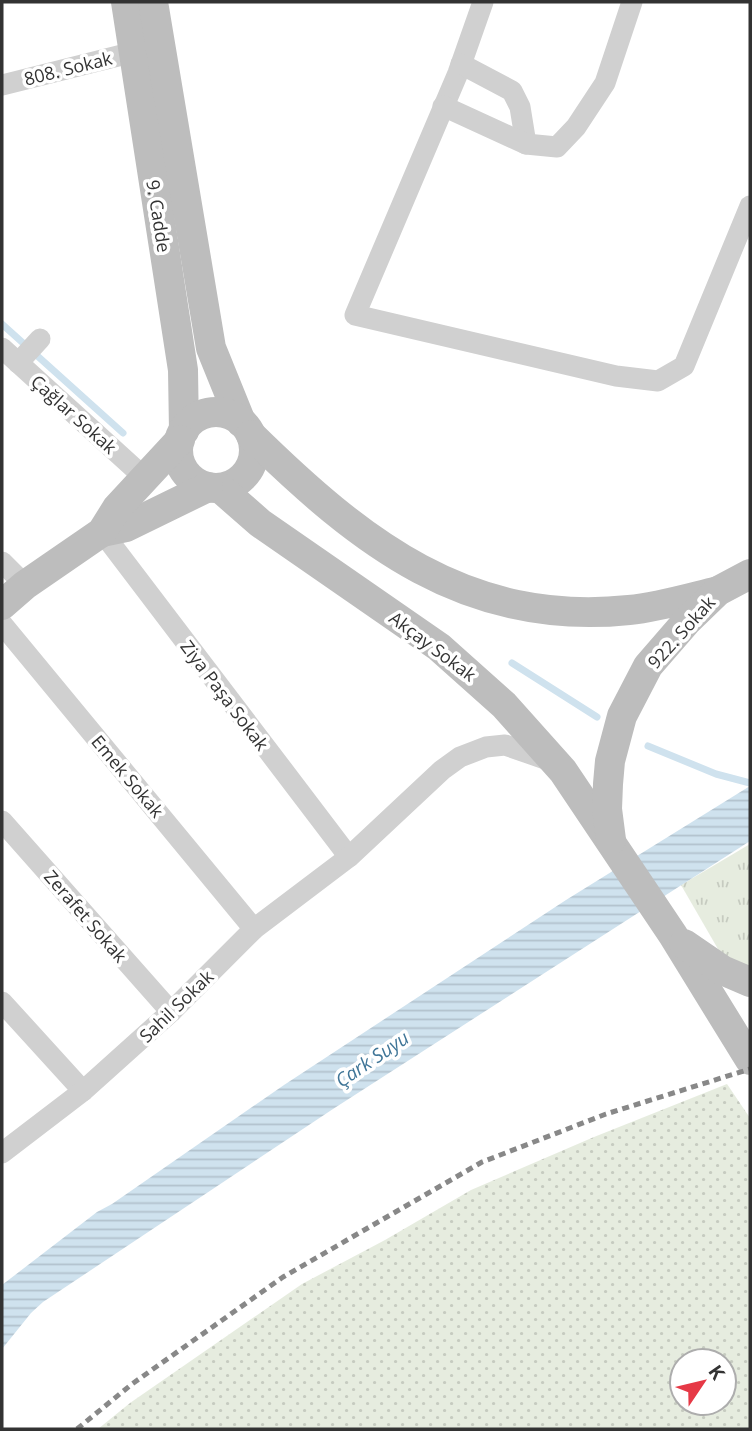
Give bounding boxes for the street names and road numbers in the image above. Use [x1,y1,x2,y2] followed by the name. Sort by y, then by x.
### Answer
[21,45,115,91] street label: 808. Sokak
[141,178,177,254] street label: 9. Cadde
[26,369,122,459] street label: Çağlar Sokak
[642,590,720,673] street label: 922. Sokak
[385,605,482,687] street label: Akçay Sokak
[176,635,275,755] street label: Ziya Paşa Sokak
[86,730,170,823] street label: Emek Sokak
[39,865,133,968] street label: Zerafet Sokak
[134,964,219,1047] street label: Sahil Sokak

